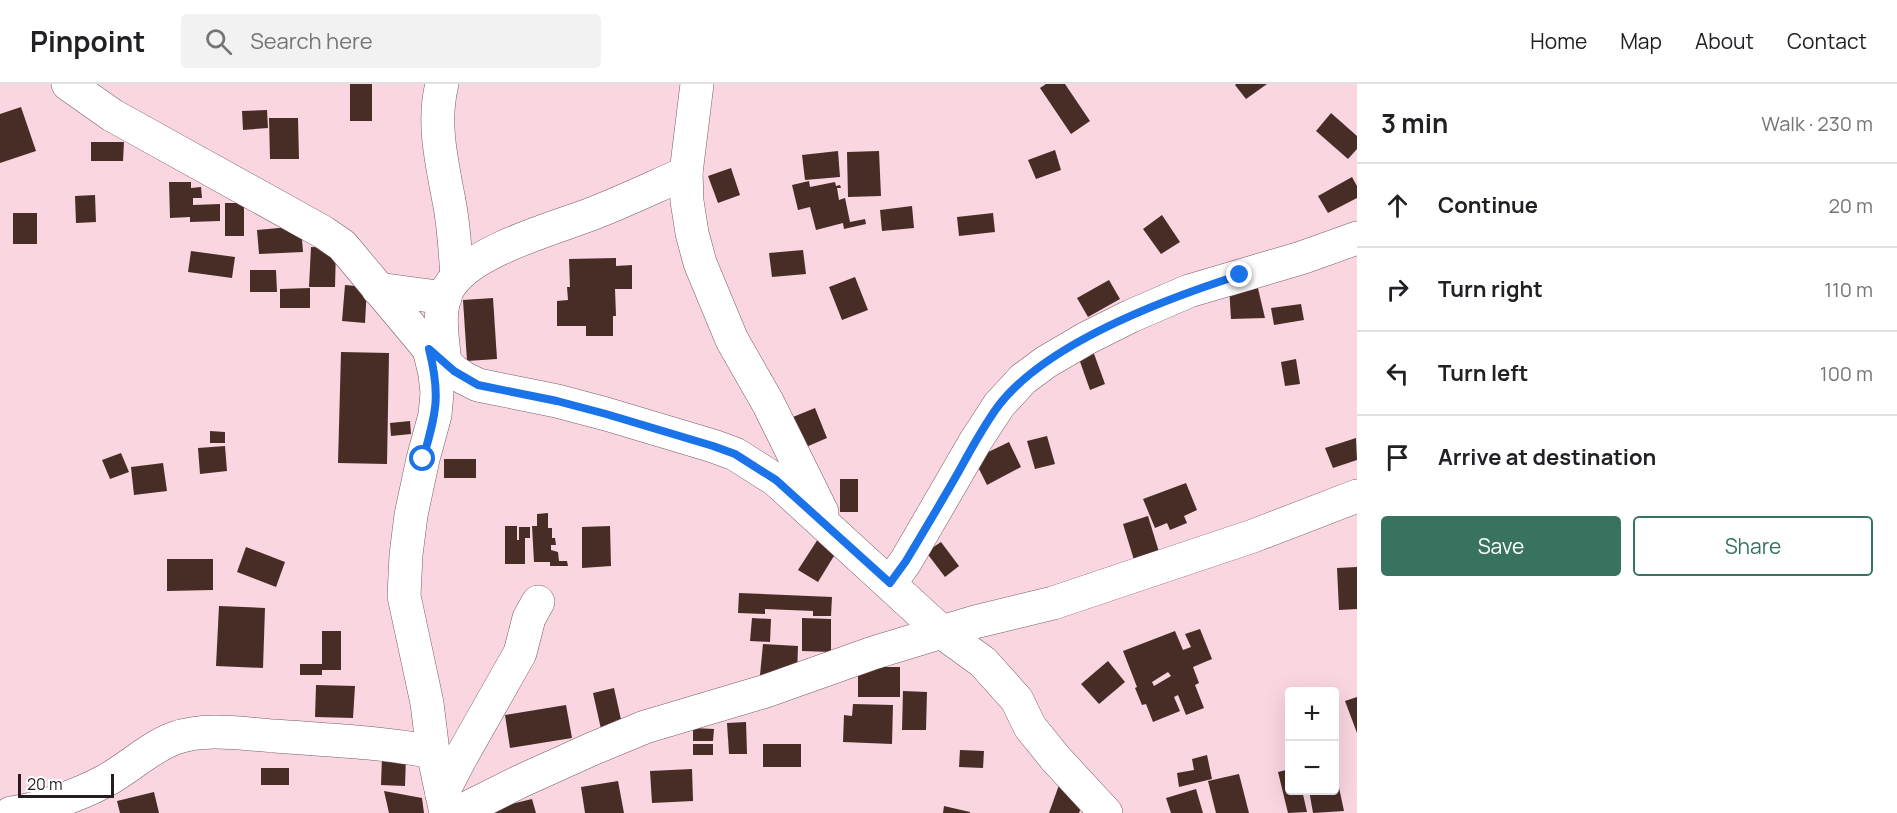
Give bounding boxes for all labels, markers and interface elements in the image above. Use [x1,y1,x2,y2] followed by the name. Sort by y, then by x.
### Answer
[181,14,601,68] search box
[30,22,145,60] text: Pinpoint
[202,25,235,58] icon: search
[250,26,373,56] text: Search here
[1530,27,1587,55] text: Home
[1620,27,1662,55] text: Map
[1695,27,1754,55] text: About
[1787,27,1867,55] text: Contact
[1381,105,1448,141] text: 3 min
[1761,110,1873,137] text: Walk · 230 m
[1381,189,1414,222] icon: ahead
[1438,190,1538,220] text: Continue
[1828,192,1873,219] text: 20 m
[1226,261,1252,287] route end
[1381,273,1414,306] icon: right
[1438,274,1543,304] text: Turn right
[1824,276,1873,303] text: 110 m
[1381,357,1414,390] icon: left
[1438,358,1528,388] text: Turn left
[1820,360,1873,387] text: 100 m
[1381,441,1414,474] icon: arrive
[1438,442,1656,472] text: Arrive at destination
[409,445,435,471] route start
[1381,516,1621,576] button: Save
[1633,516,1873,576] button: Share
[1285,687,1339,795] map controls
[1285,687,1339,741] button: +
[1285,741,1339,795] button: −
[18,771,114,798] scale bar
[27,773,63,795] text: 20 m

